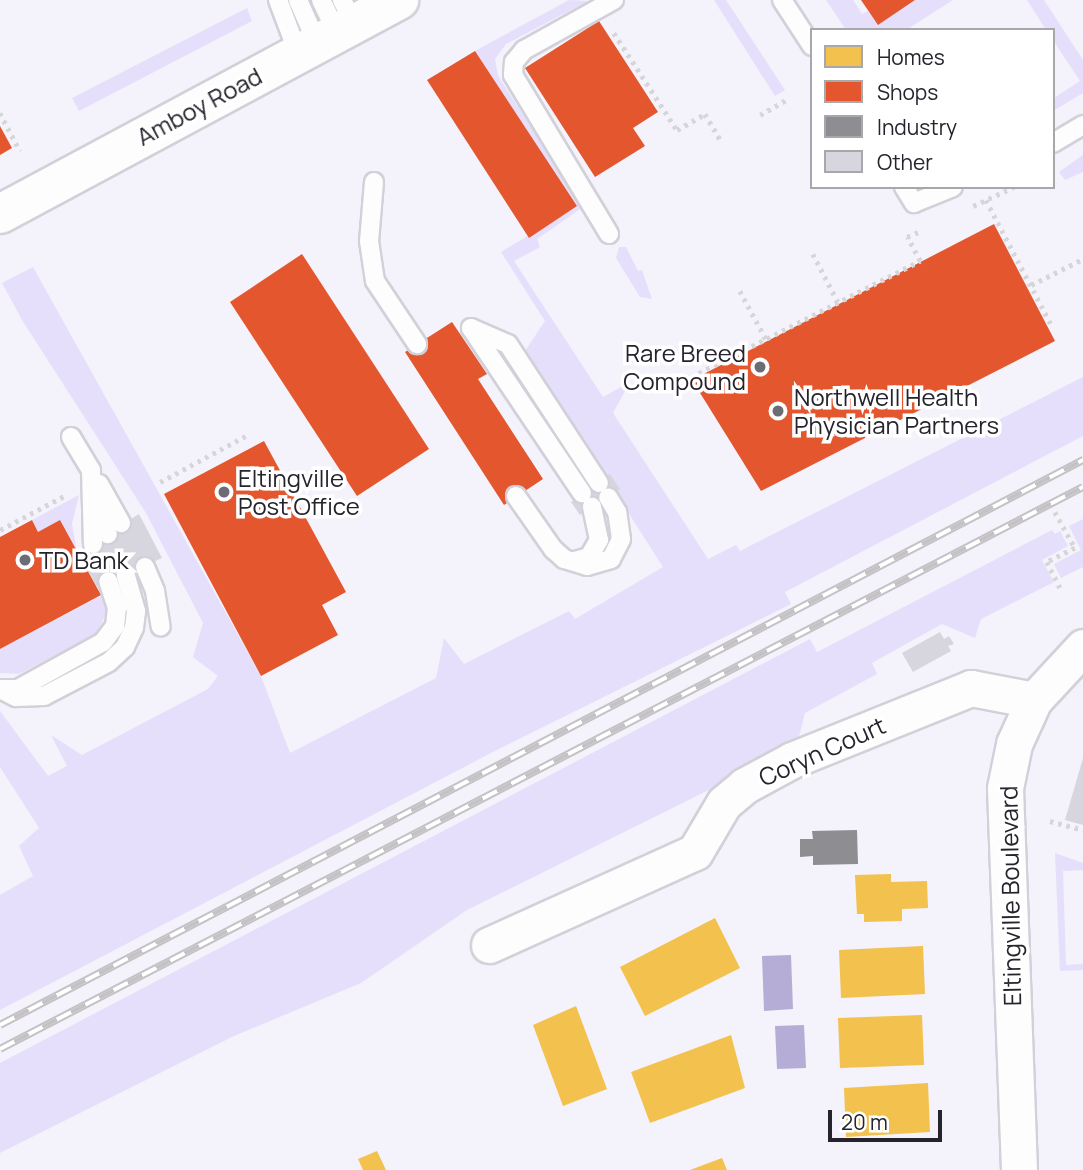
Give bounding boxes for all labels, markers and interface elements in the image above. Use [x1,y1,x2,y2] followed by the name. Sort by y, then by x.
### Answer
[810,28,1055,189] legend
[877,43,945,71] text: Homes
[131,61,267,151] street label: Amboy Road
[877,78,938,106] text: Shops
[877,113,957,141] text: Industry
[877,148,933,176] text: Other
[623,339,746,395] place label: Rare Breed Compound
[752,359,768,375] marker: Rare Breed Compound
[794,383,999,439] place label: Northwell Health Physician Partners
[768,401,788,421] marker: Northwell Health Physician Partners
[238,464,360,520] place label: Eltingville Post Office
[216,484,232,500] marker: Eltingville Post Office
[39,546,128,574] place label: TD Bank
[17,552,33,568] marker: TD Bank
[754,710,890,792] street label: Coryn Court
[994,785,1026,1007] street label: Eltingville Boulevard
[831,1096,945,1140] scale bar
[841,1108,888,1136] text: 20 m

